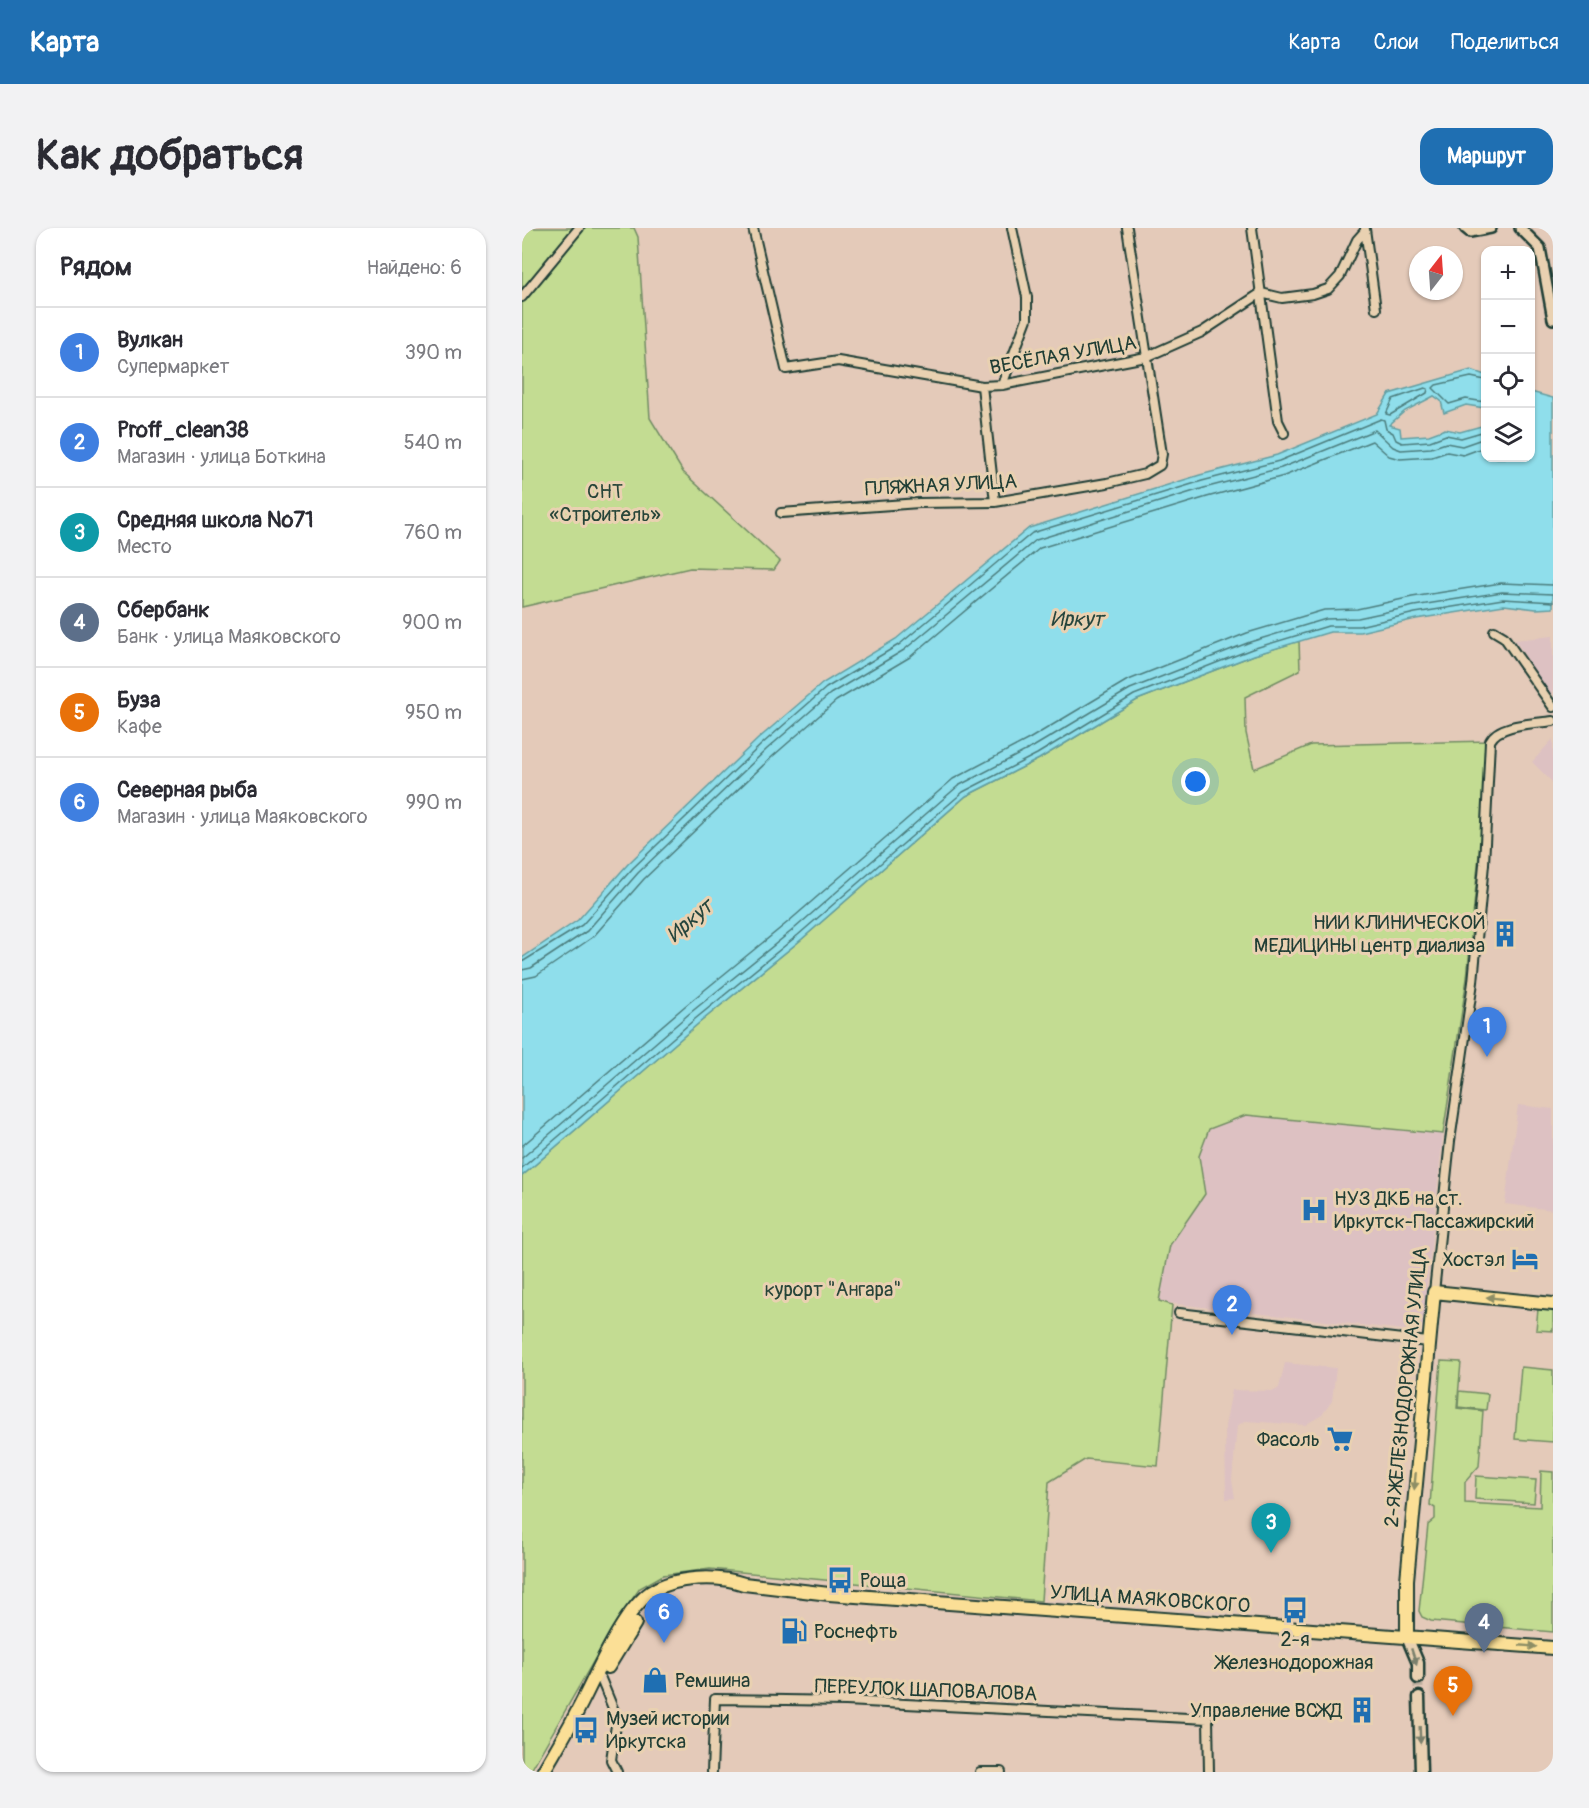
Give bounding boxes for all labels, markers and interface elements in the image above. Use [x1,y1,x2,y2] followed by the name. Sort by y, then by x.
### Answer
[30,25,99,60] text: Карта
[1288,29,1340,56] text: Карта
[1373,29,1418,56] text: Слои
[1451,29,1559,56] text: Поделиться
[1420,128,1553,185] button: Маршрут
[36,130,303,182] text: Как добраться
[1409,246,1463,300] north arrow
[1481,246,1535,462] map controls
[1481,246,1535,300] button: +
[60,251,132,283] text: Рядом
[367,255,462,280] text: Найдено: 6
[1481,300,1535,354] button: −
[117,326,183,354] text: Вулкан
[988,330,1138,380] street label: ВЕСЁЛАЯ УЛИЦА
[76,340,83,365] text: 1
[405,340,462,365] text: 390 m
[117,354,229,379] text: Супермаркет
[1481,354,1535,408] button: locate
[1481,408,1535,462] button: layers
[117,416,249,444] text: Proff_clean38
[74,430,85,455] text: 2
[404,430,462,455] text: 540 m
[117,444,326,469] text: Магазин · улица Боткина
[864,469,1018,501] street label: ПЛЯЖНАЯ УЛИЦА
[549,479,661,527] park label: СНТ «Строитель»
[117,506,314,534] text: Средняя школа №71
[74,520,85,545] text: 3
[404,520,462,545] text: 760 m
[117,534,172,559] text: Место
[117,596,210,624] text: Сбербанк
[1051,606,1106,633] water label: Иркут
[74,610,85,635] text: 4
[402,610,462,635] text: 900 m
[117,624,341,649] text: Банк · улица Маяковского
[117,686,160,714] text: Буза
[74,700,85,725] text: 5
[405,700,462,725] text: 950 m
[117,714,162,739] text: Кафе
[1181,767,1210,796] your location
[117,776,257,804] text: Северная рыба
[74,790,85,815] text: 6
[406,790,462,815] text: 990 m
[117,804,367,829] text: Магазин · улица Маяковского
[661,892,721,949] water label: Иркут
[1254,910,1485,958] place label: НИИ КЛИНИЧЕСКОЙ МЕДИЦИНЫ центр диализа
[1490,919,1520,949] building icon: НИИ КЛИНИЧЕСКОЙ МЕДИЦИНЫ центр диализа
[1468,1008,1506,1057] pin: 1
[1334,1186,1534,1234] place label: НУЗ ДКБ на ст. Иркутск-Пассажирский
[1299,1195,1329,1225] hospital icon: НУЗ ДКБ на ст. Иркутск-Пассажирский
[1510,1244,1540,1274] hotel icon: Хостэл
[1379,1246,1433,1528] street label: 2-Я ЖЕЛЕЗНОДОРОЖНАЯ УЛИЦА
[1442,1247,1505,1272] place label: Хостэл
[765,1277,901,1302] park label: курорт "Ангара"
[1212,1286,1252,1335] pin: 2
[1485,1294,1504,1303] one-way arrow
[1325,1424,1355,1454] supermarket icon: Фасоль
[1257,1427,1320,1452] place label: Фасоль
[1411,1472,1420,1491] one-way arrow
[1252,1504,1290,1553] pin: 3
[825,1565,855,1595] bus stop icon: Роща
[860,1568,906,1593] place label: Роща
[1049,1580,1251,1618] street label: УЛИЦА МАЯКОВСКОГО
[644,1594,684,1643] pin: 6
[1280,1595,1310,1625] bus stop icon: 2-я Железнодорожная
[1464,1604,1504,1653] pin: 4
[779,1616,809,1646] fuel station icon: Роснефть
[814,1619,898,1644] place label: Роснефть
[1214,1627,1374,1675] place label: 2-я Железнодорожная
[1518,1641,1537,1651] one-way arrow
[1410,1648,1420,1666] one-way arrow
[640,1665,670,1695] shop icon: Ремшина
[1434,1666,1472,1716] pin: 5
[675,1668,750,1693] place label: Ремшина
[814,1674,1038,1706] street label: ПЕРЕУЛОК ШАПОВАЛОВА
[1347,1695,1377,1725] building icon: Управление ВСЖД
[1190,1698,1343,1723] place label: Управление ВСЖД
[606,1706,729,1754] place label: Музей истории Иркутска
[571,1715,601,1745] bus stop icon: Музей истории Иркутска
[1416,1725,1425,1744] one-way arrow

